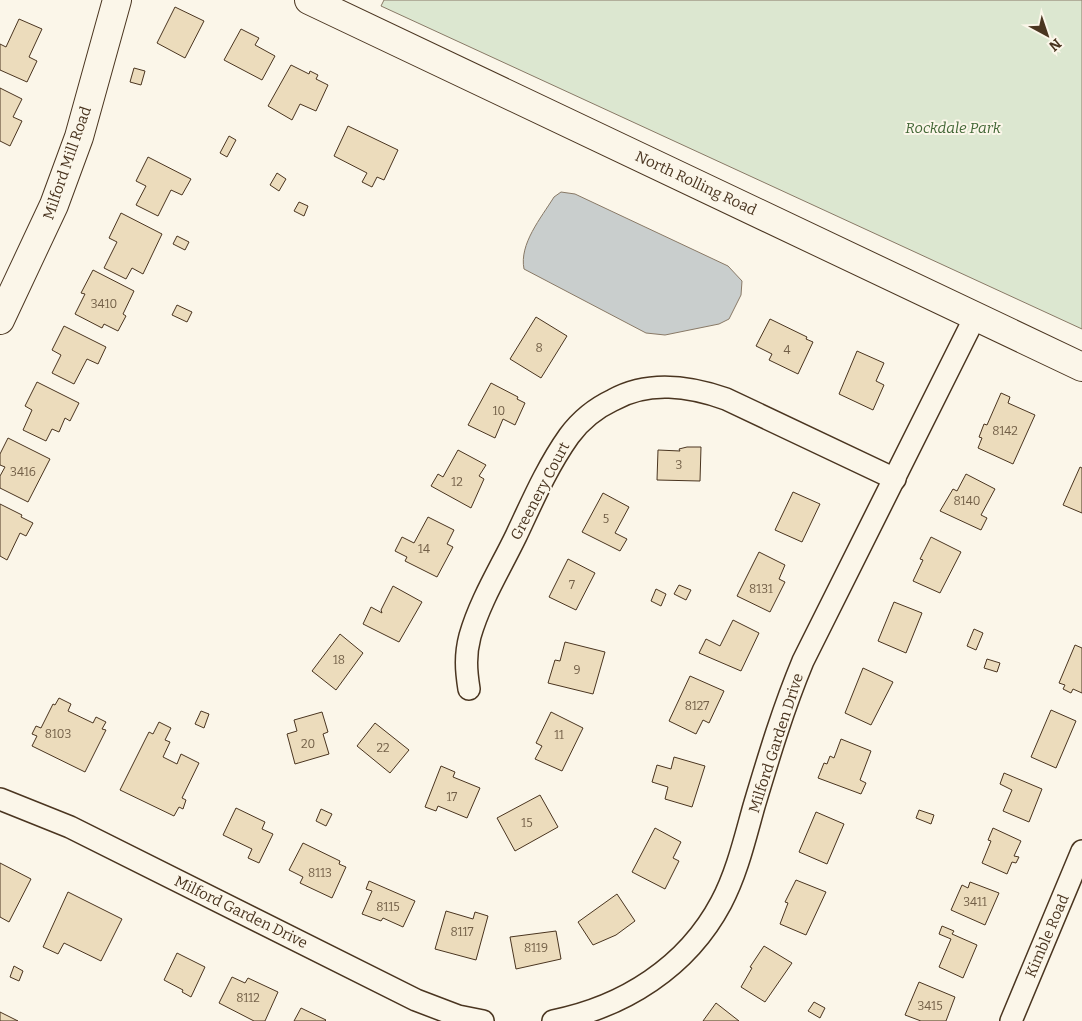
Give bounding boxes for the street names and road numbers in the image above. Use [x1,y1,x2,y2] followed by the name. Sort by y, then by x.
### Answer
[39,104,95,222] street label: Milford Mill Road
[632,147,760,219] street label: North Rolling Road
[507,438,574,543] street label: Greenery Court
[745,671,807,815] street label: Milford Garden Drive
[171,872,311,952] street label: Milford Garden Drive
[1021,892,1073,980] street label: Kimble Road

